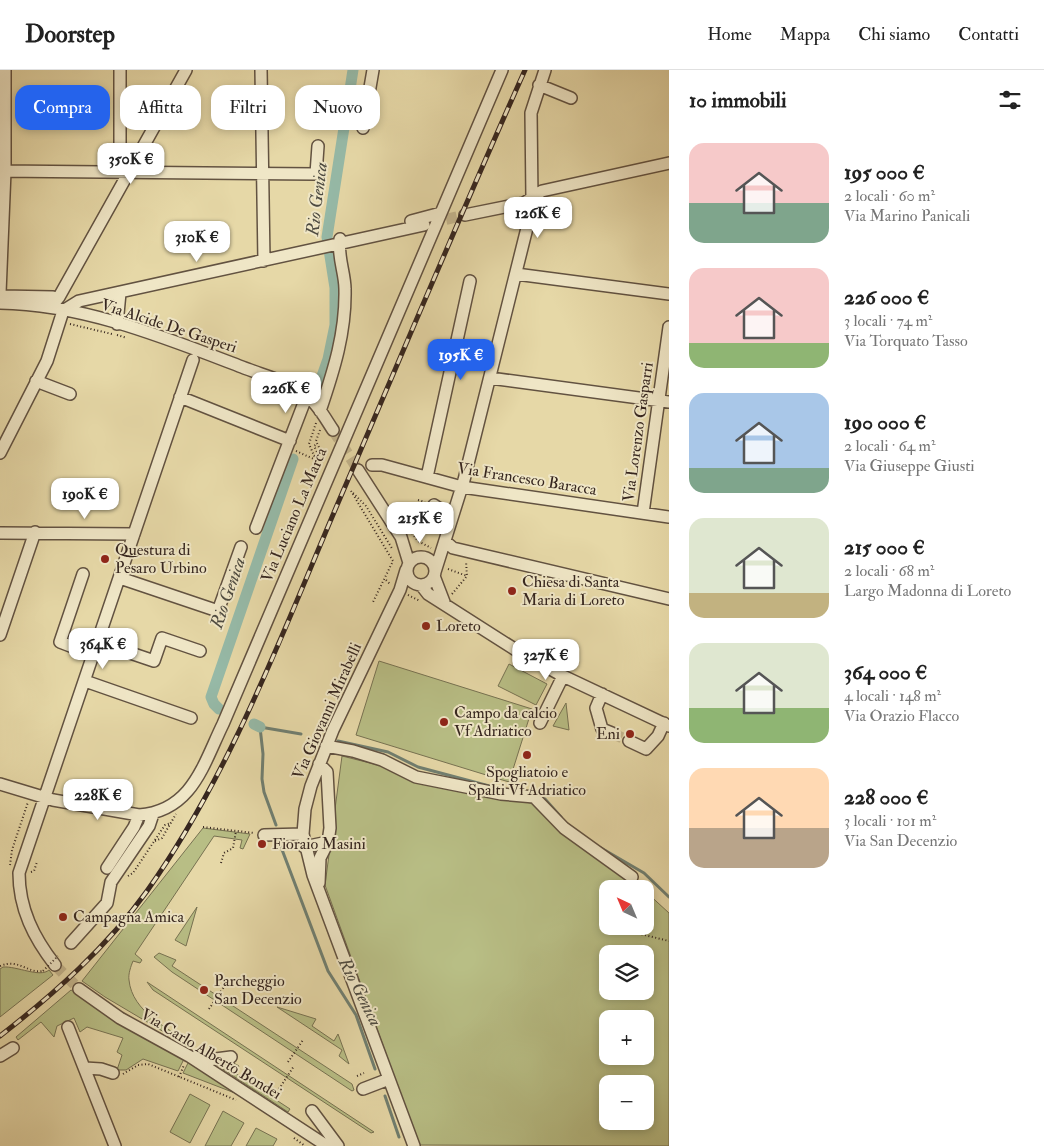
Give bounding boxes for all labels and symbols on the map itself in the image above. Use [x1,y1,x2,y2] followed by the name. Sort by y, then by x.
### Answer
[90,142,172,185] pin: 350K €
[301,161,333,238] water label: Rio Genica
[497,196,579,239] pin: 126K €
[156,220,238,263] pin: 310K €
[98,295,240,358] street label: Via Alcide De Gasperi
[420,338,502,381] pin: 195K €
[618,361,659,503] street label: Via Lorenzo Gasparri
[245,372,327,414] pin: 226K €
[257,444,332,585] street label: Via Luciano La Marca
[456,458,599,500] street label: Via Francesco Baracca
[44,478,126,520] pin: 190K €
[379,502,461,544] pin: 215K €
[115,540,207,578] place label: Questura di Pesaro Urbino
[99,553,111,565] marker: Questura di Pesaro Urbino
[205,554,251,633] water label: Rio Genica
[522,572,625,610] place label: Chiesa di Santa Maria di Loreto
[506,585,518,597] marker: Chiesa di Santa Maria di Loreto
[436,616,481,636] place label: Loreto
[420,620,432,632] marker: Loreto
[62,628,144,670] pin: 364K €
[505,638,587,681] pin: 327K €
[288,640,366,782] street label: Via Giovanni Mirabelli
[454,703,557,741] place label: Campo da calcio Vf Adriatico
[438,716,450,728] marker: Campo da calcio Vf Adriatico
[596,724,620,744] place label: Eni
[624,728,636,740] marker: Eni
[521,749,533,761] marker: Spogliatoio e Spalti Vf Adriatico
[468,762,586,801] place label: Spogliatoio e Spalti Vf Adriatico
[57,778,139,821] pin: 228K €
[272,834,366,854] place label: Fioraio Masini
[256,838,268,850] marker: Fioraio Masini
[599,880,654,935] north arrow
[73,907,185,928] place label: Campagna Amica
[57,911,69,923] marker: Campagna Amica
[332,953,387,1030] water label: Rio Genica
[214,971,302,1009] place label: Parcheggio San Decenzio
[198,984,210,996] marker: Parcheggio San Decenzio
[137,1004,285,1104] street label: Via Carlo Alberto Bondei

